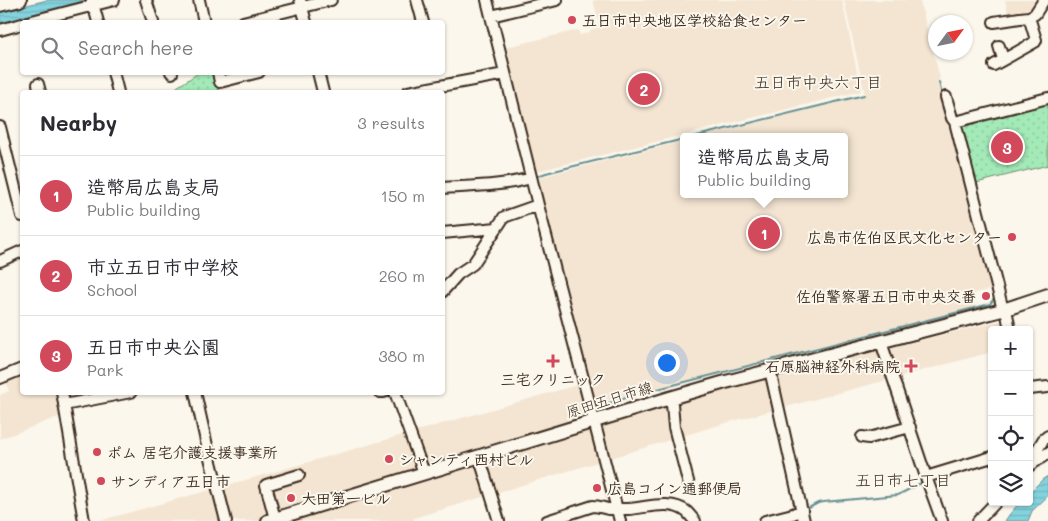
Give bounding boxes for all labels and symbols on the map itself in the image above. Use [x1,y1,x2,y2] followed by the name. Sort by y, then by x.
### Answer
[582,10,807,30] place label: 五日市中央地区学校給食センター
[566,14,578,26] marker: 五日市中央地区学校給食センター
[928,15,973,60] north arrow
[628,70,660,108] pin: 2
[754,71,882,92] district label: 五日市中央六丁目
[991,128,1023,166] pin: 3
[748,214,780,252] pin: 1
[807,227,1002,247] place label: 広島市佐伯区民文化センター
[1006,231,1018,243] marker: 広島市佐伯区民文化センター
[796,286,976,306] place label: 佐伯警察署五日市中央交番
[980,290,992,302] marker: 佐伯警察署五日市中央交番
[654,350,680,376] your location
[546,354,560,368] marker: 三宅クリニック
[765,356,900,376] place label: 石原脳神経外科病院
[904,359,918,373] marker: 石原脳神経外科病院
[500,369,606,389] place label: 三宅クリニック
[563,376,655,422] street label: 原田五日市線
[107,442,277,462] place label: ポム 居宅介護支援事業所
[91,446,103,458] marker: ポム 居宅介護支援事業所
[399,449,533,469] place label: シャンティ西村ビル
[383,453,395,465] marker: シャンティ西村ビル
[855,469,951,490] district label: 五日市七丁目
[111,471,230,491] place label: サンディア五日市
[95,475,107,487] marker: サンディア五日市
[607,478,742,498] place label: 広島コイン通郵便局
[591,482,603,494] marker: 広島コイン通郵便局
[301,488,391,508] place label: 大田第一ビル
[285,492,297,504] marker: 大田第一ビル

